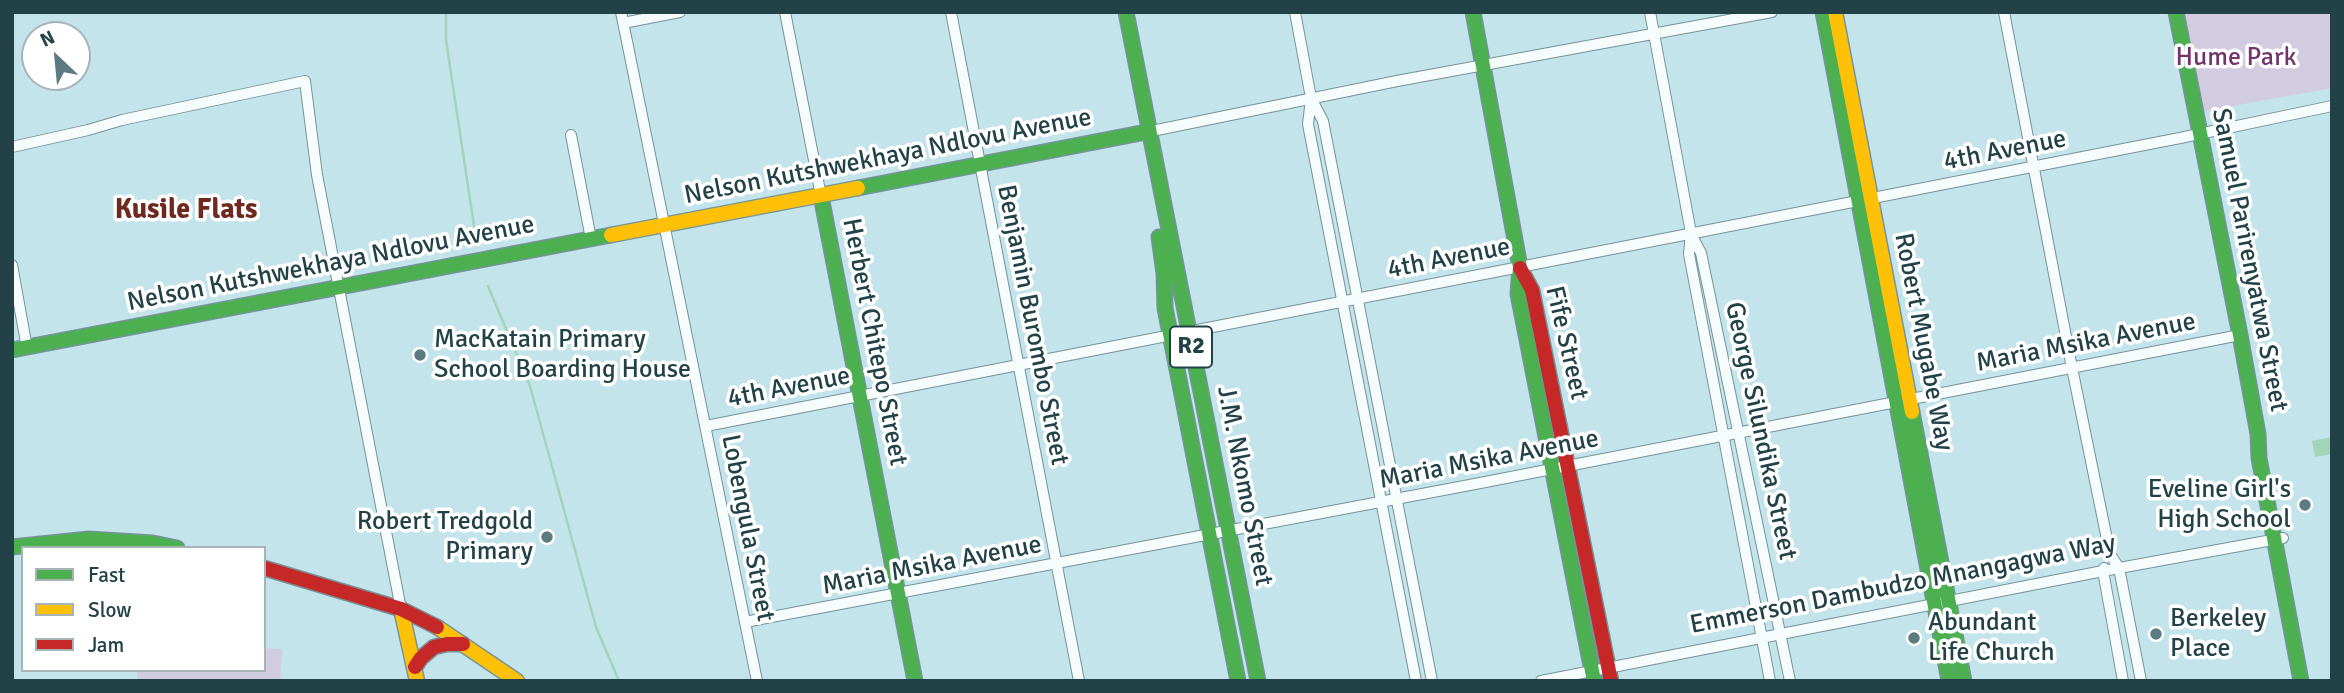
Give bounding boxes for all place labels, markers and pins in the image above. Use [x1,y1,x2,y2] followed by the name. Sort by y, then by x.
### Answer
[434,324,691,386] place label: MacKatain Primary School Boarding House
[412,347,428,363] marker: MacKatain Primary School Boarding House
[2148,474,2291,536] place label: Eveline Girl's High School
[2297,497,2313,513] marker: Eveline Girl's High School
[357,506,533,568] place label: Robert Tredgold Primary
[539,529,555,545] marker: Robert Tredgold Primary
[2170,603,2266,664] place label: Berkeley Place
[1928,607,2055,668] place label: Abundant Life Church
[2148,626,2164,642] marker: Berkeley Place
[1906,630,1922,646] marker: Abundant Life Church

